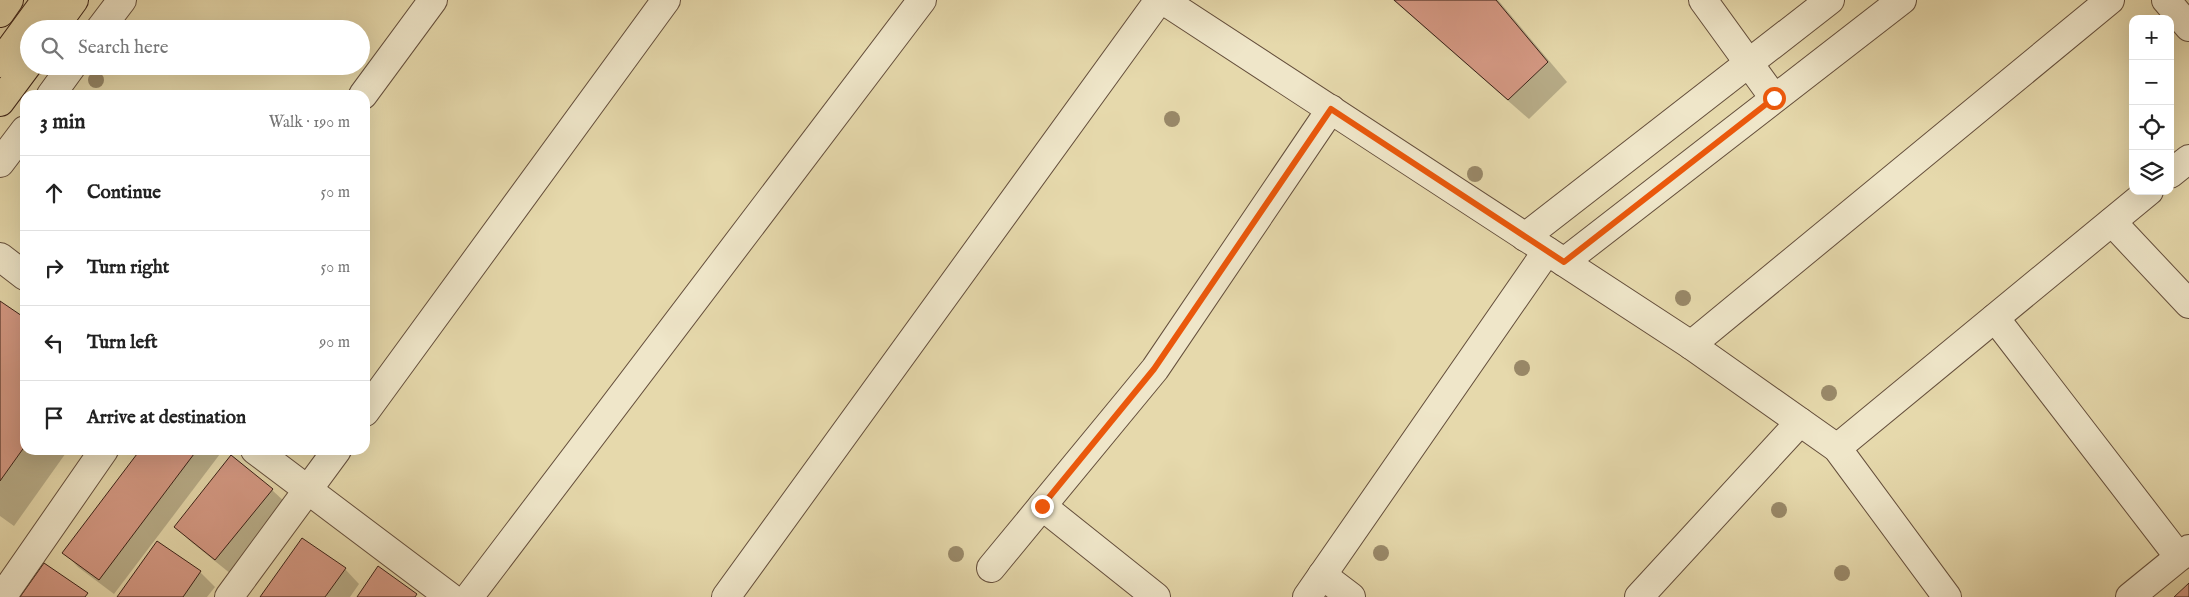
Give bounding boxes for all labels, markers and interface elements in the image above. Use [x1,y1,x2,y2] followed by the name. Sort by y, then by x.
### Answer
[2129,15,2174,195] map controls
[2129,15,2174,60] button: +
[20,20,370,75] search box
[38,34,66,62] icon: search
[78,36,169,60] text: Search here
[2129,60,2174,105] button: −
[1763,87,1786,110] route start
[2129,105,2174,150] button: locate
[40,109,85,136] text: 3 min
[269,113,350,133] text: Walk · 190 m
[2129,150,2174,195] button: layers
[40,179,68,207] icon: ahead
[87,181,161,205] text: Continue
[321,183,350,203] text: 50 m
[40,254,68,282] icon: right
[87,256,169,280] text: Turn right
[321,258,350,278] text: 50 m
[40,329,68,357] icon: left
[87,331,158,355] text: Turn left
[319,333,350,353] text: 90 m
[40,404,68,432] icon: arrive
[87,406,246,430] text: Arrive at destination
[1031,495,1054,518] route end

